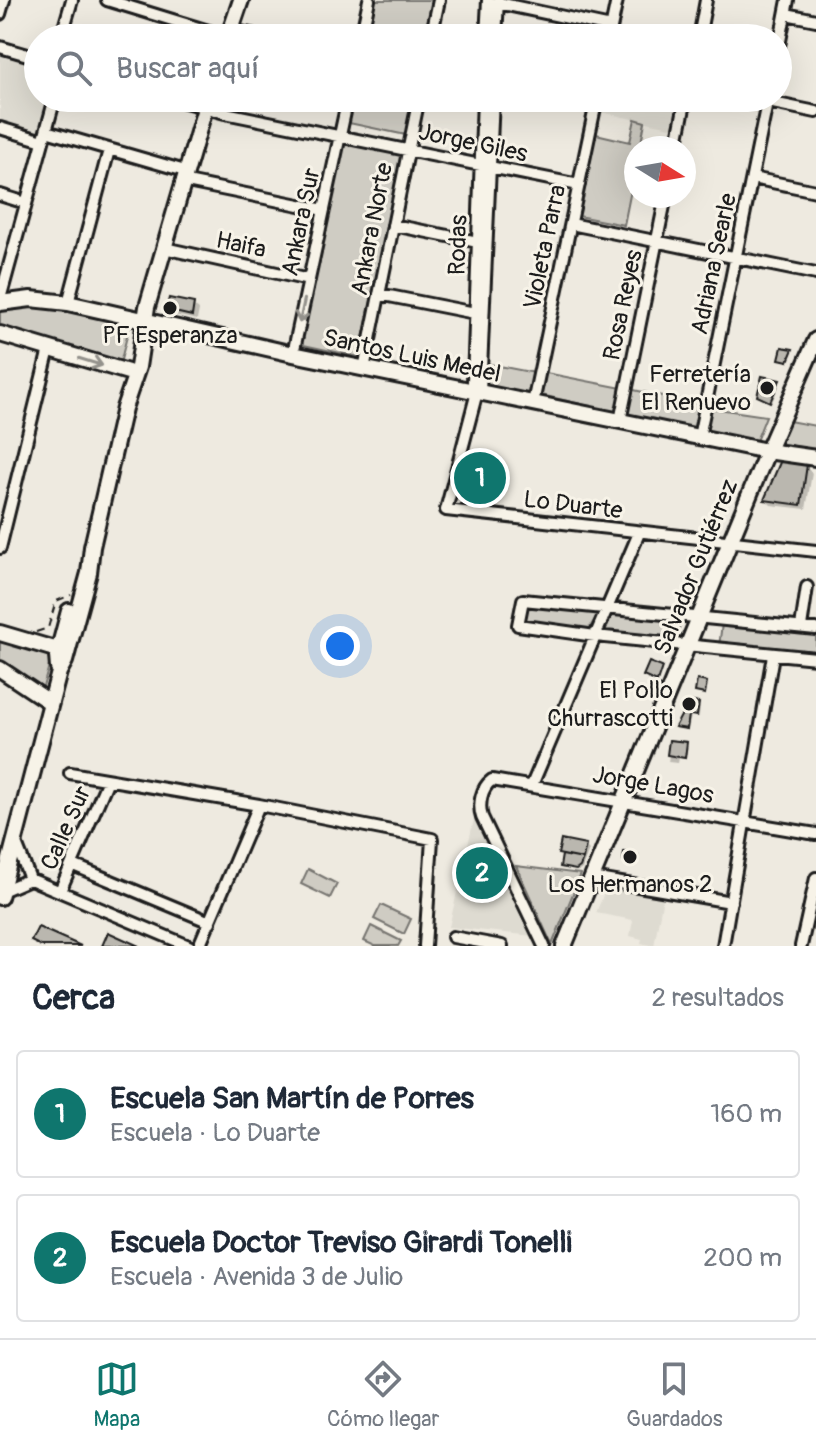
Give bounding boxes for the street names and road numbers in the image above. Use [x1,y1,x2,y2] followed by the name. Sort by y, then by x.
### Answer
[416,117,530,169] street label: Jorge Giles
[345,160,399,298] street label: Ankara Norte
[275,165,327,279] street label: Ankara Sur
[518,182,572,312] street label: Violeta Parra
[685,191,743,337] street label: Adriana Searle
[442,214,474,276] street label: Rodas
[213,226,269,264] street label: Haifa
[597,247,649,363] street label: Rosa Reyes
[321,323,503,389] street label: Santos Luis Medel
[648,475,744,659] street label: Salvador Gutiérrez
[522,485,624,525] street label: Lo Duarte
[590,760,716,810] street label: Jorge Lagos
[35,781,98,875] street label: Calle Sur

